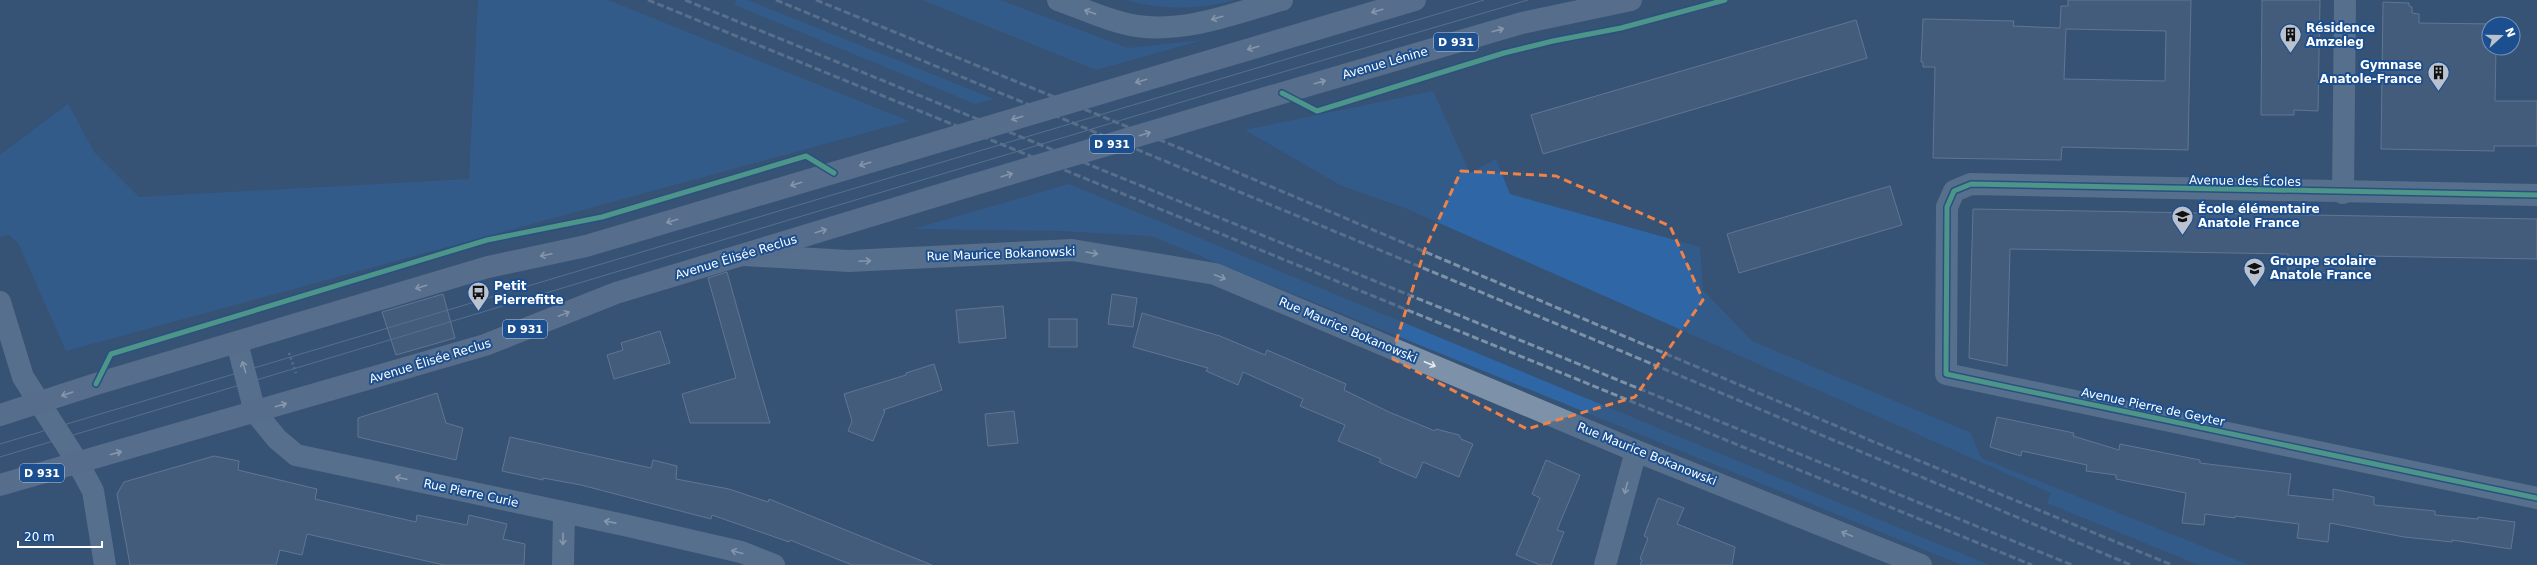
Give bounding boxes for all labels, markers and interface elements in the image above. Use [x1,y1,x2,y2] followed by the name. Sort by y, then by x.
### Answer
[1085,7,1097,15] one-way arrow
[1371,8,1384,15] one-way arrow
[1211,15,1224,23] one-way arrow
[2481,16,2521,56] north arrow
[2306,21,2375,49] place label: Résidence Amzeleg
[2277,22,2303,55] building icon: Résidence Amzeleg
[1491,26,1504,33] one-way arrow
[2502,26,2518,39] text: N
[1434,33,1478,51] road number: D 931
[1341,44,1429,82] street label: Avenue Lénine
[1246,45,1259,52] one-way arrow
[2320,58,2422,86] place label: Gymnase Anatole-France
[2425,59,2451,92] building icon: Gymnase Anatole-France
[1135,78,1148,85] one-way arrow
[1313,78,1326,85] one-way arrow
[1010,115,1023,122] one-way arrow
[1138,130,1151,137] one-way arrow
[1090,135,1134,153] road number: D 931
[859,161,872,168] one-way arrow
[1000,171,1013,178] one-way arrow
[2189,172,2301,189] street label: Avenue des Écoles
[790,181,803,188] one-way arrow
[2198,201,2320,230] place label: École élémentaire Anatole France
[2170,203,2196,236] school or university icon: École élémentaire Anatole France
[666,218,679,225] one-way arrow
[815,227,828,234] one-way arrow
[673,231,799,282] street label: Avenue Élisée Reclus
[926,244,1076,264] street label: Rue Maurice Bokanowski
[1085,249,1098,257] one-way arrow
[540,251,553,259] one-way arrow
[2270,254,2376,282] place label: Groupe scolaire Anatole France
[2241,255,2267,288] school or university icon: Groupe scolaire Anatole France
[858,257,871,264] one-way arrow
[1213,273,1225,281] one-way arrow
[494,279,564,307] place label: Petit Pierrefitte
[465,280,491,313] bus stop icon: Petit Pierrefitte
[414,284,427,291] one-way arrow
[1277,294,1419,366] street label: Rue Maurice Bokanowski
[558,309,570,317] one-way arrow
[503,320,547,338] road number: D 931
[367,335,493,386] street label: Avenue Élisée Reclus
[240,360,247,373] one-way arrow
[1424,361,1436,369] one-way arrow
[2080,385,2226,429] street label: Avenue Pierre de Geyter
[61,391,74,398] one-way arrow
[274,401,287,408] one-way arrow
[1575,420,1719,488] street label: Rue Maurice Bokanowski
[109,449,122,456] one-way arrow
[20,464,64,482] road number: D 931
[395,473,408,481] one-way arrow
[422,476,520,510] street label: Rue Pierre Curie
[1622,482,1629,495] one-way arrow
[604,518,617,526] one-way arrow
[18,523,102,549] scale bar
[24,530,55,544] text: 20 m
[1841,530,1853,537] one-way arrow
[559,532,567,545] one-way arrow
[731,547,744,555] one-way arrow

